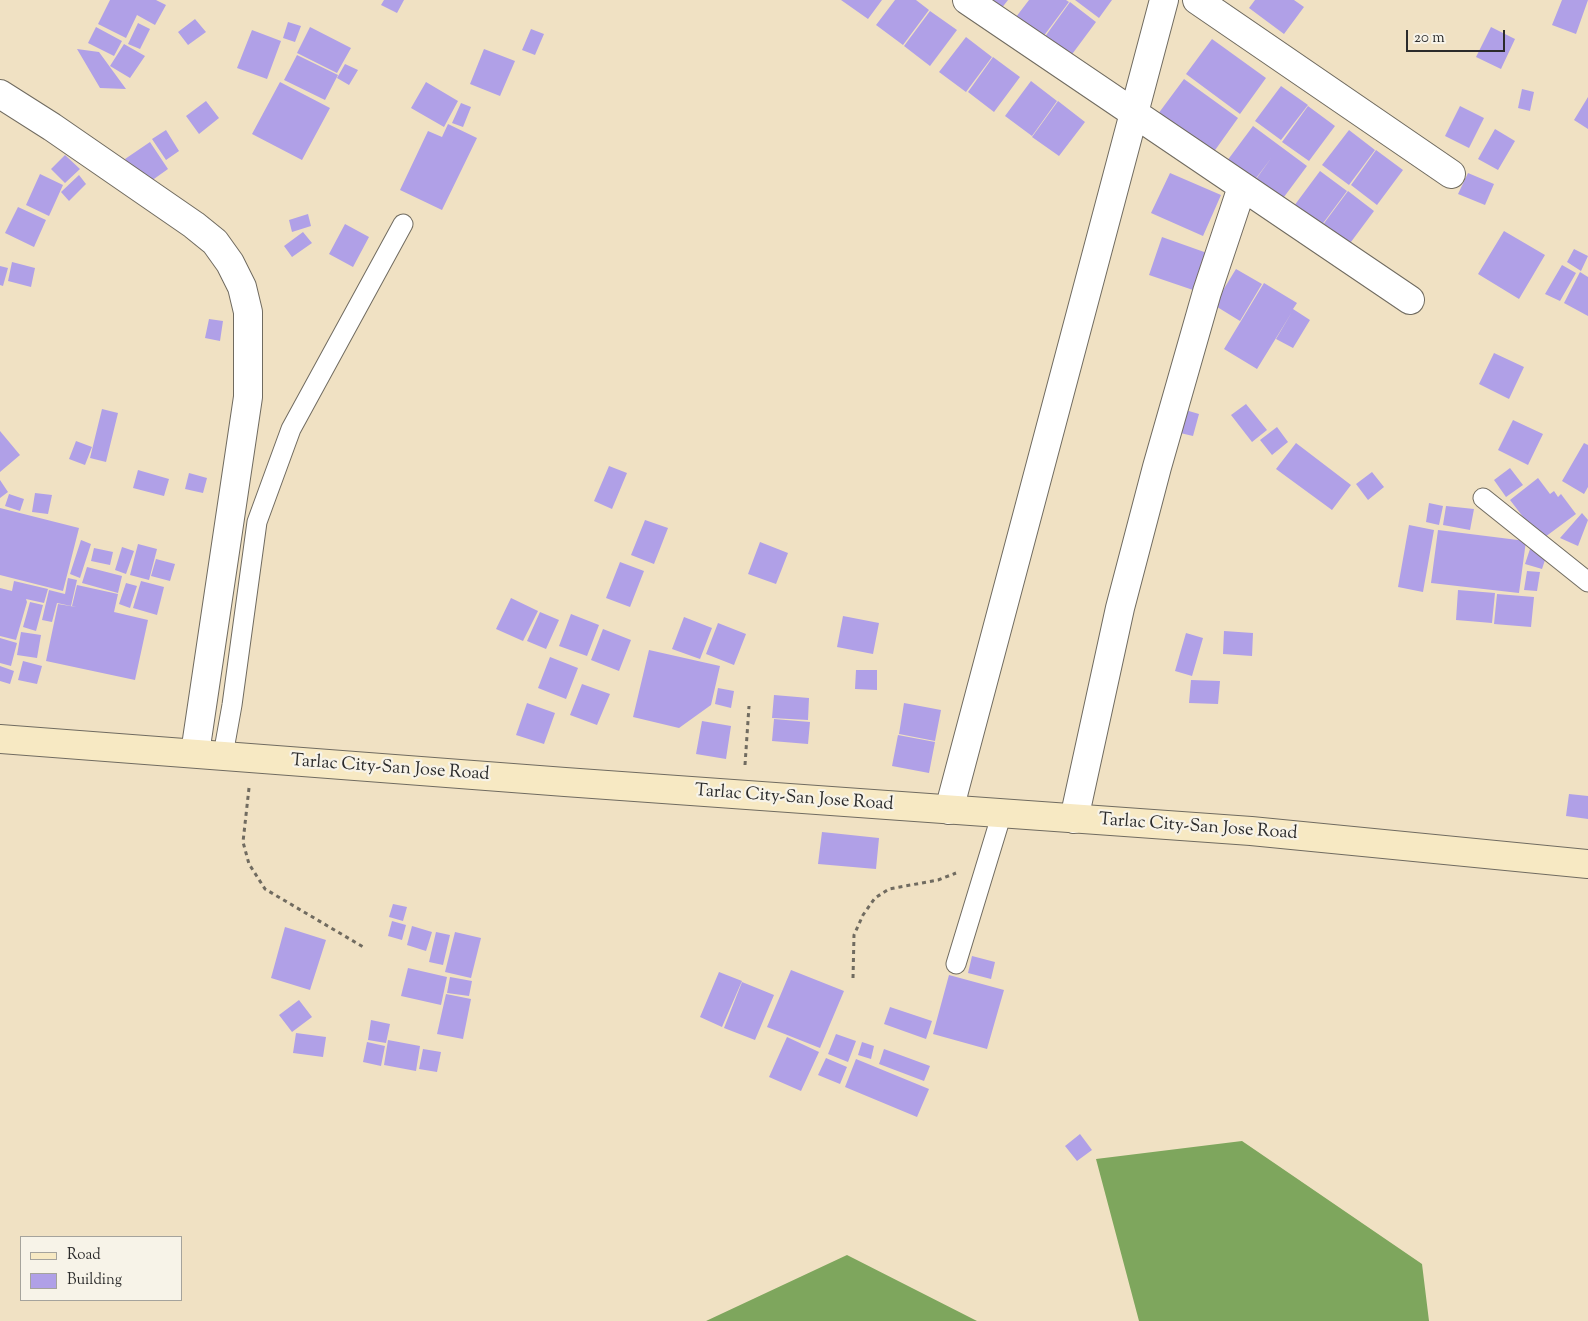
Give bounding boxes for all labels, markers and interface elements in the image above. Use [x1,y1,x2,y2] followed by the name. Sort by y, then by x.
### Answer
[1408,20,1507,52] scale bar
[1414,28,1445,49] text: 20 m
[290,751,490,787] street label: Tarlac City-San Jose Road
[694,781,894,817] street label: Tarlac City-San Jose Road
[1098,810,1298,846] street label: Tarlac City-San Jose Road
[20,1236,182,1301] legend
[67,1245,101,1266] text: Road
[67,1270,122,1291] text: Building

